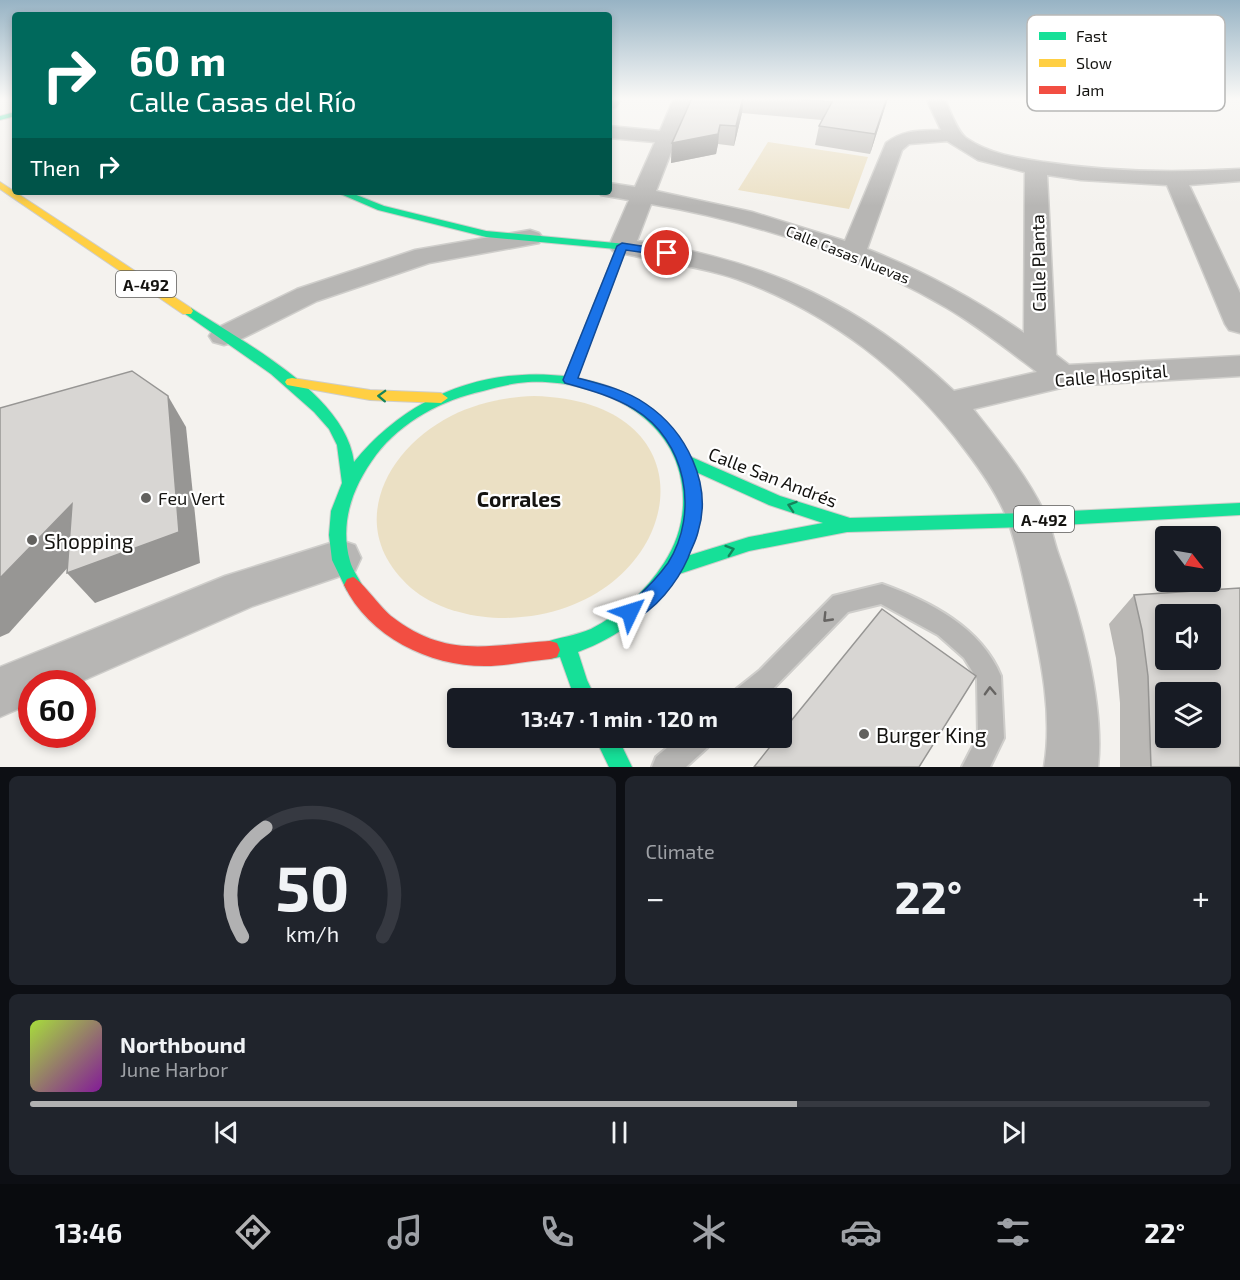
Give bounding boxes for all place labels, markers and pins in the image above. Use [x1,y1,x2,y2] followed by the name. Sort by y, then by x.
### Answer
[641,227,692,278] pin
[158,487,225,509] place label: Feu Vert
[139,491,153,505] marker: Feu Vert
[44,528,134,553] place label: Shopping
[25,533,39,547] marker: Shopping
[876,722,987,747] place label: Burger King
[857,727,871,741] marker: Burger King

